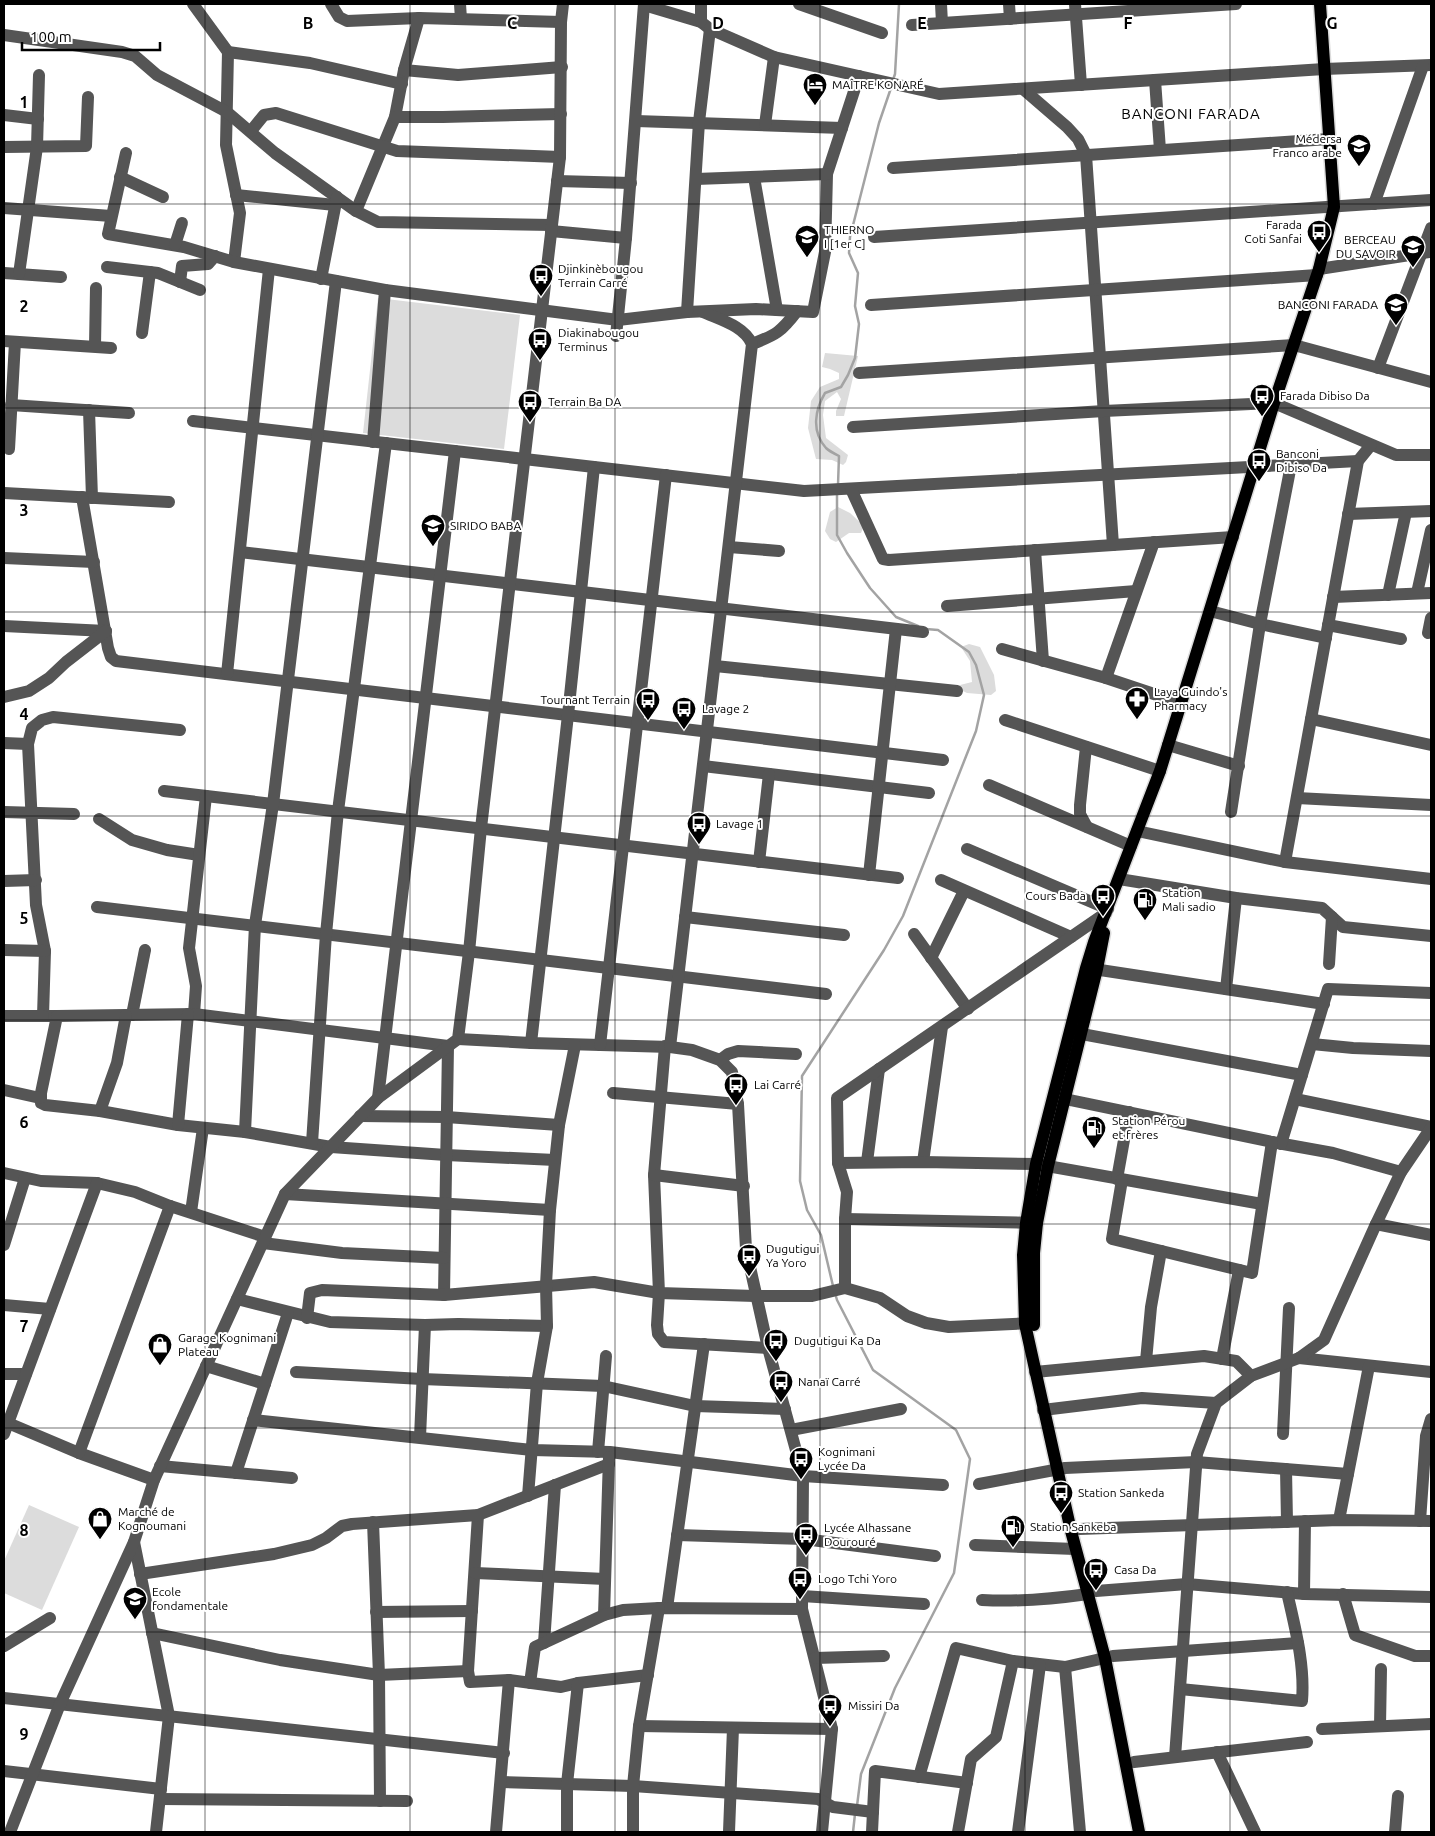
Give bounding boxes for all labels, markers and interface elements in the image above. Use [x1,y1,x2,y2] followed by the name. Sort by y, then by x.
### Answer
[303,14,313,32] text: B
[507,14,517,32] text: C
[712,14,724,32] text: D
[917,14,927,32] text: E
[1124,14,1133,32] text: F
[1326,14,1338,32] text: G
[22,20,160,52] scale bar
[30,28,72,45] text: 100 m
[802,72,828,106] hotel icon: MAÎTRE KONARÉ
[832,78,924,91] place label: MAÎTRE KONARÉ
[19,93,29,111] text: 1
[1121,105,1261,122] district label: BANCONI FARADA
[1273,132,1342,159] place label: Médersa Franco arabe
[1346,133,1372,167] school or university icon: Médersa Franco arabe
[1244,218,1302,245] place label: Farada Coti Sanfai
[1306,219,1332,253] bus stop icon: Farada Coti Sanfai
[824,223,874,250] place label: THIERNO I [1er C]
[794,224,820,258] school or university icon: THIERNO I [1er C]
[1336,233,1397,260] place label: BERCEAU DU SAVOIR
[1400,234,1426,268] school or university icon: BERCEAU DU SAVOIR
[558,262,643,289] place label: Djinkinèbougou Terrain Carré
[528,263,554,297] bus stop icon: Djinkinèbougou Terrain Carré
[1383,292,1409,326] school or university icon: BANCONI FARADA
[19,297,29,315] text: 2
[1278,298,1378,311] place label: BANCONI FARADA
[558,326,639,353] place label: Diakinabougou Terminus
[527,327,553,361] bus stop icon: Diakinabougou Terminus
[1249,383,1275,417] bus stop icon: Farada Dibiso Da
[517,389,543,423] bus stop icon: Terrain Ba DA
[1280,389,1370,402] place label: Farada Dibiso Da
[548,395,621,408] place label: Terrain Ba DA
[1276,447,1327,474] place label: Banconi Dibiso Da
[1246,448,1272,482] bus stop icon: Banconi Dibiso Da
[19,501,29,519] text: 3
[420,513,446,547] school or university icon: SIRIDO BABA
[450,519,521,532] place label: SIRIDO BABA
[1154,685,1227,712] place label: Laya Guindo's Pharmacy
[1124,686,1150,720] pharmacy icon: Laya Guindo's Pharmacy
[635,687,661,721] bus stop icon: Tournant Terrain
[540,693,630,706] place label: Tournant Terrain
[671,696,697,730] bus stop icon: Lavage 2
[702,702,749,715] place label: Lavage 2
[19,705,29,723] text: 4
[686,811,712,845] bus stop icon: Lavage 1
[716,817,763,830] place label: Lavage 1
[1090,883,1116,917] bus stop icon: Cours Bada
[1162,886,1216,913] place label: Station Mali sadio
[1132,887,1158,921] fuel station icon: Station Mali sadio
[1025,889,1086,902] place label: Cours Bada
[19,909,29,927] text: 5
[723,1072,749,1106] bus stop icon: Lai Carré
[754,1078,801,1091] place label: Lai Carré
[19,1113,29,1131] text: 6
[1112,1114,1185,1141] place label: Station Pérou et frères
[1081,1115,1107,1149] fuel station icon: Station Pérou et frères
[766,1242,819,1269] place label: Dugutigui Ya Yoro
[736,1243,762,1277] bus stop icon: Dugutigui Ya Yoro
[19,1317,29,1335] text: 7
[763,1328,789,1362] bus stop icon: Dugutigui Ka Da
[178,1331,276,1358] place label: Garage Kognimani Plateau
[147,1332,173,1366] shop icon: Garage Kognimani Plateau
[794,1334,881,1347] place label: Dugutigui Ka Da
[768,1369,794,1403] bus stop icon: Nanaï Carré
[798,1375,861,1388] place label: Nanaï Carré
[818,1445,875,1472] place label: Kognimani Lycée Da
[788,1446,814,1480] bus stop icon: Kognimani Lycée Da
[1048,1480,1074,1514] bus stop icon: Station Sankeda
[1078,1486,1164,1499] place label: Station Sankeda
[118,1505,186,1532] place label: Marché de Kognoumani
[87,1506,113,1540] shop icon: Marché de Kognoumani
[1000,1514,1026,1548] fuel station icon: Station Sankeba
[1030,1520,1116,1533] place label: Station Sankeba
[19,1521,29,1539] text: 8
[824,1521,911,1548] place label: Lycée Alhassane Dourouré
[793,1522,819,1556] bus stop icon: Lycée Alhassane Dourouré
[1083,1557,1109,1591] bus stop icon: Casa Da
[1114,1563,1156,1576] place label: Casa Da
[787,1566,813,1600] bus stop icon: Logo Tchi Yoro
[818,1572,897,1585] place label: Logo Tchi Yoro
[152,1585,228,1612] place label: Ecole fondamentale
[122,1586,148,1620] school or university icon: Ecole fondamentale
[817,1693,843,1727] bus stop icon: Missiri Da
[848,1699,900,1712] place label: Missiri Da
[19,1725,29,1743] text: 9

